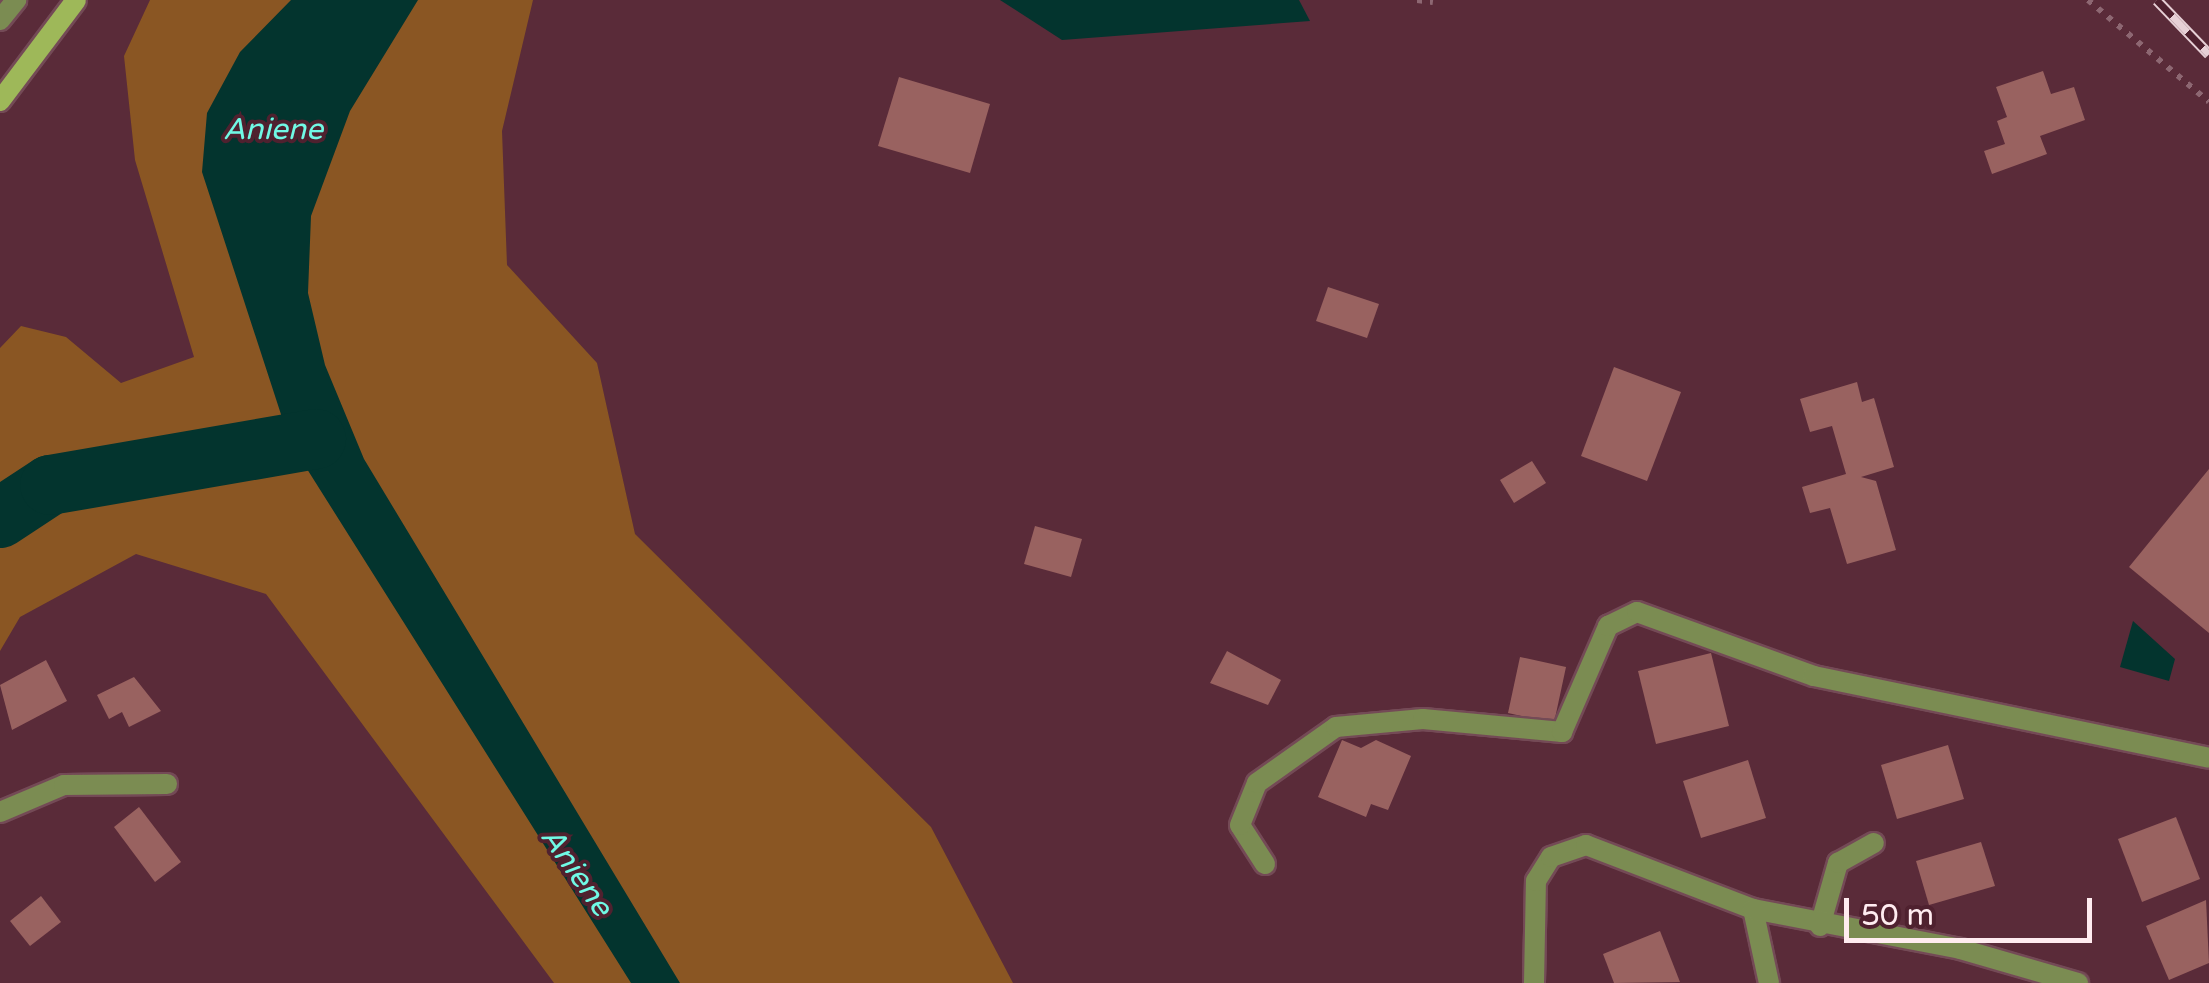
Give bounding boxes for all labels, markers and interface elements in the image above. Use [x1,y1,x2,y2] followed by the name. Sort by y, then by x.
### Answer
[223,112,323,148] water label: Aniene
[533,821,619,923] water label: Aniene
[1849,878,2096,940] scale bar
[1861,897,1934,934] text: 50 m

